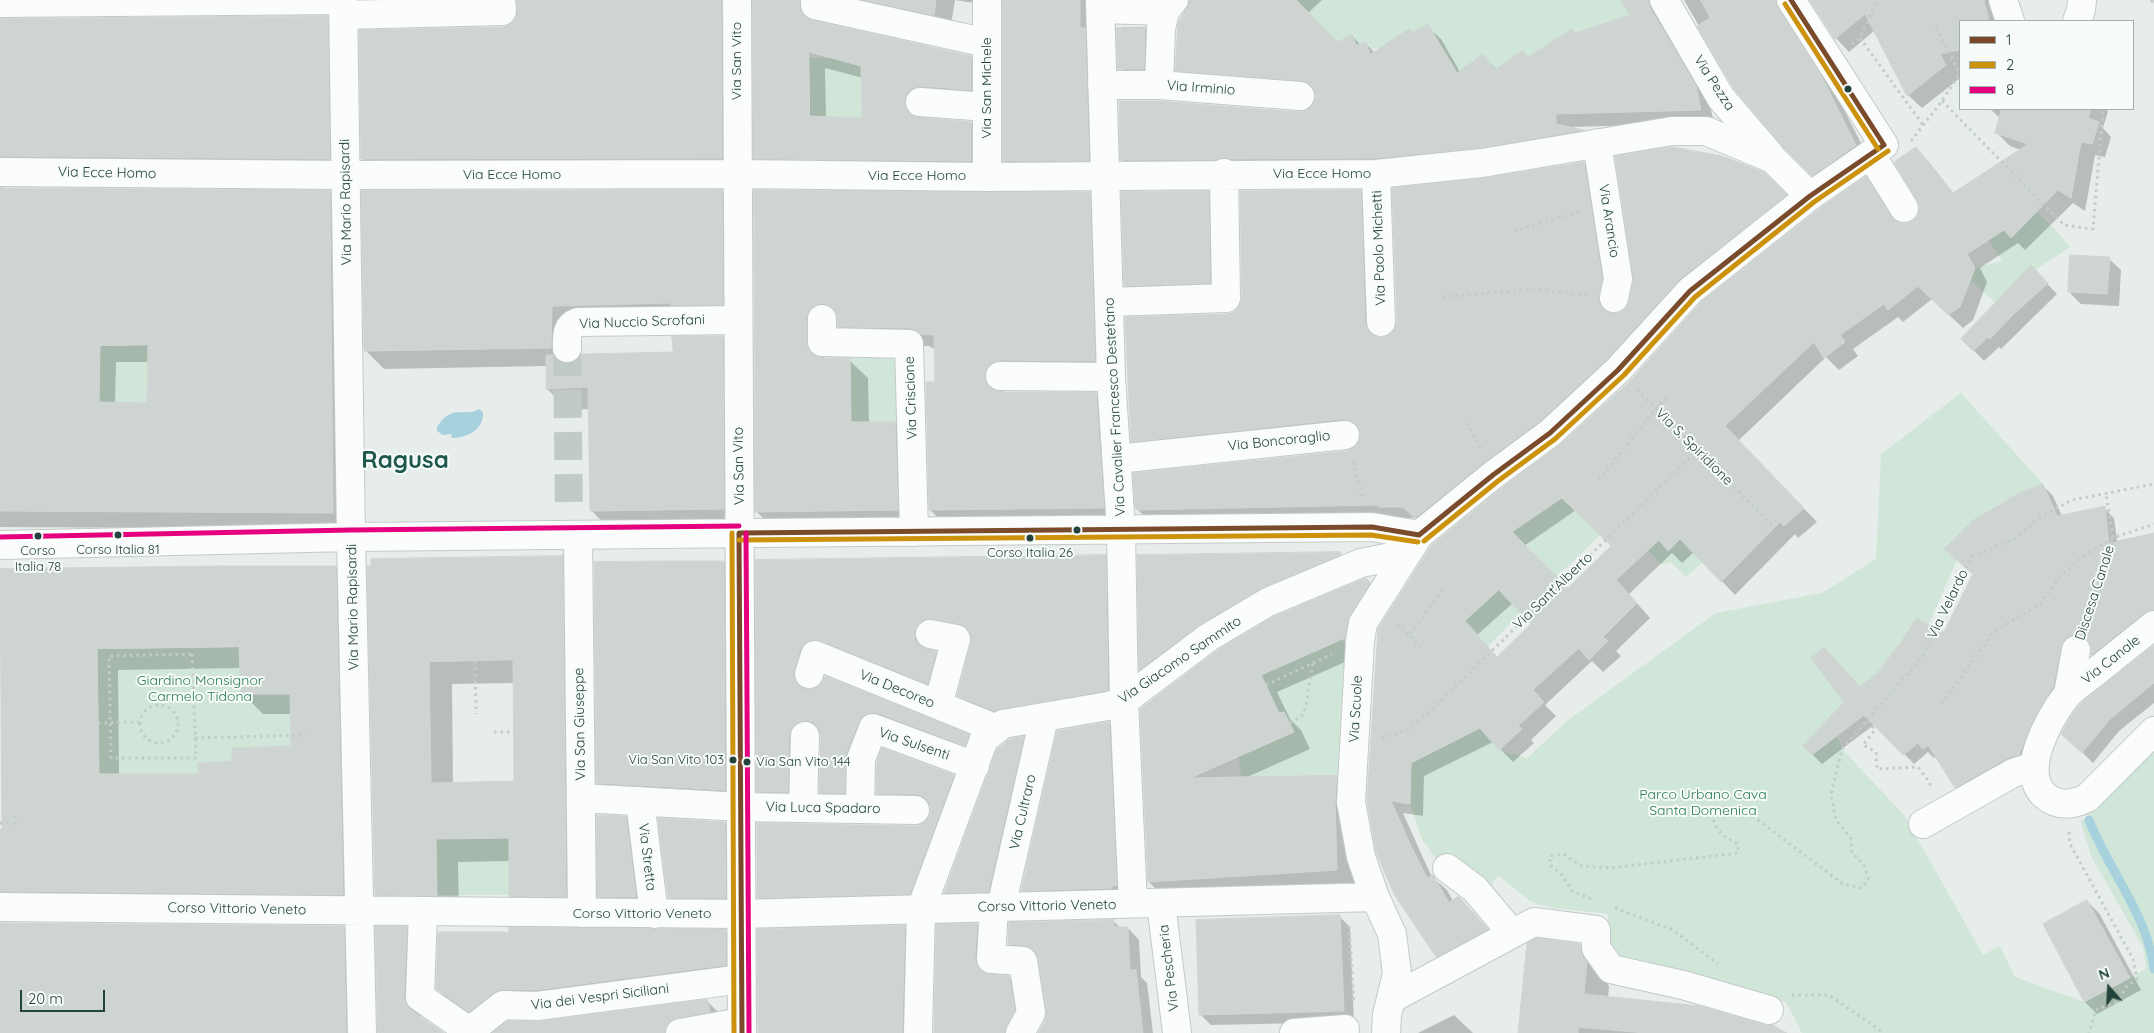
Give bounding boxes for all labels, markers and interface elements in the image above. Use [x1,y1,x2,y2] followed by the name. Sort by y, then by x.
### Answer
[1959,20,2134,110] legend
[729,22,745,100] street label: Via San Vito
[2006,30,2012,49] text: 1
[979,37,995,139] street label: Via San Michele
[1690,52,1738,114] street label: Via Pezza
[2006,55,2014,74] text: 2
[1166,77,1236,99] street label: Via Irminio
[2006,80,2014,99] text: 8
[1843,84,1853,94] unlabelled marker
[336,139,356,265] street label: Via Mario Rapisardi
[58,164,156,182] street label: Via Ecce Homo
[1273,166,1371,182] street label: Via Ecce Homo
[463,167,561,183] street label: Via Ecce Homo
[868,168,966,184] street label: Via Ecce Homo
[1595,183,1623,259] street label: Via Arancio
[1369,190,1389,306] street label: Via Paolo Michetti
[1101,297,1129,517] street label: Via Cavalier Francesco Destefano
[579,311,705,333] street label: Via Nuccio Scrofani
[901,356,921,440] street label: Via Criscione
[1652,405,1736,489] street label: Via S. Spiridione
[730,427,748,505] street label: Via San Vito
[1227,427,1331,455] street label: Via Boncoraglio
[361,447,449,475] district label: Ragusa
[1072,525,1082,535] unlabelled marker
[113,530,123,540] marker: Corso Italia 81
[33,531,43,541] marker: Corso Italia 78
[1025,533,1035,543] marker: Corso Italia 26
[76,542,160,558] place label: Corso Italia 81
[15,543,61,574] place label: Corso Italia 78
[2072,543,2118,643] street label: Discesa Canale
[343,544,363,670] street label: Via Mario Rapisardi
[987,545,1073,561] place label: Corso Italia 26
[1510,549,1596,633] street label: Via Sant'Alberto
[1924,567,1972,641] street label: Via Velardo
[1115,613,1245,707] street label: Via Giacomo Sammito
[2078,632,2144,688] street label: Via Canale
[857,666,937,712] street label: Via Decoreo
[571,667,589,781] street label: Via San Giuseppe
[137,673,263,706] park label: Giardino Monsignor Carmelo Tidona
[1346,675,1366,743] street label: Via Scuole
[876,724,952,764] street label: Via Sulsenti
[628,752,724,768] place label: Via San Vito 103
[756,754,851,770] place label: Via San Vito 144
[728,755,738,765] marker: Via San Vito 103
[742,757,752,767] marker: Via San Vito 144
[1006,773,1040,851] street label: Via Cultraro
[1639,787,1767,820] park label: Parco Urbano Cava Santa Domenica
[765,799,881,817] street label: Via Luca Spadaro
[635,822,659,892] street label: Via Stretta
[978,896,1116,916] street label: Corso Vittorio Veneto
[168,899,306,919] street label: Corso Vittorio Veneto
[573,906,711,922] street label: Corso Vittorio Veneto
[1155,924,1183,1012] street label: Via Pescheria
[2084,963,2134,1013] north arrow
[2096,964,2112,984] text: N
[22,980,108,1012] scale bar
[530,980,670,1014] street label: Via dei Vespri Siciliani
[28,989,63,1008] text: 20 m

